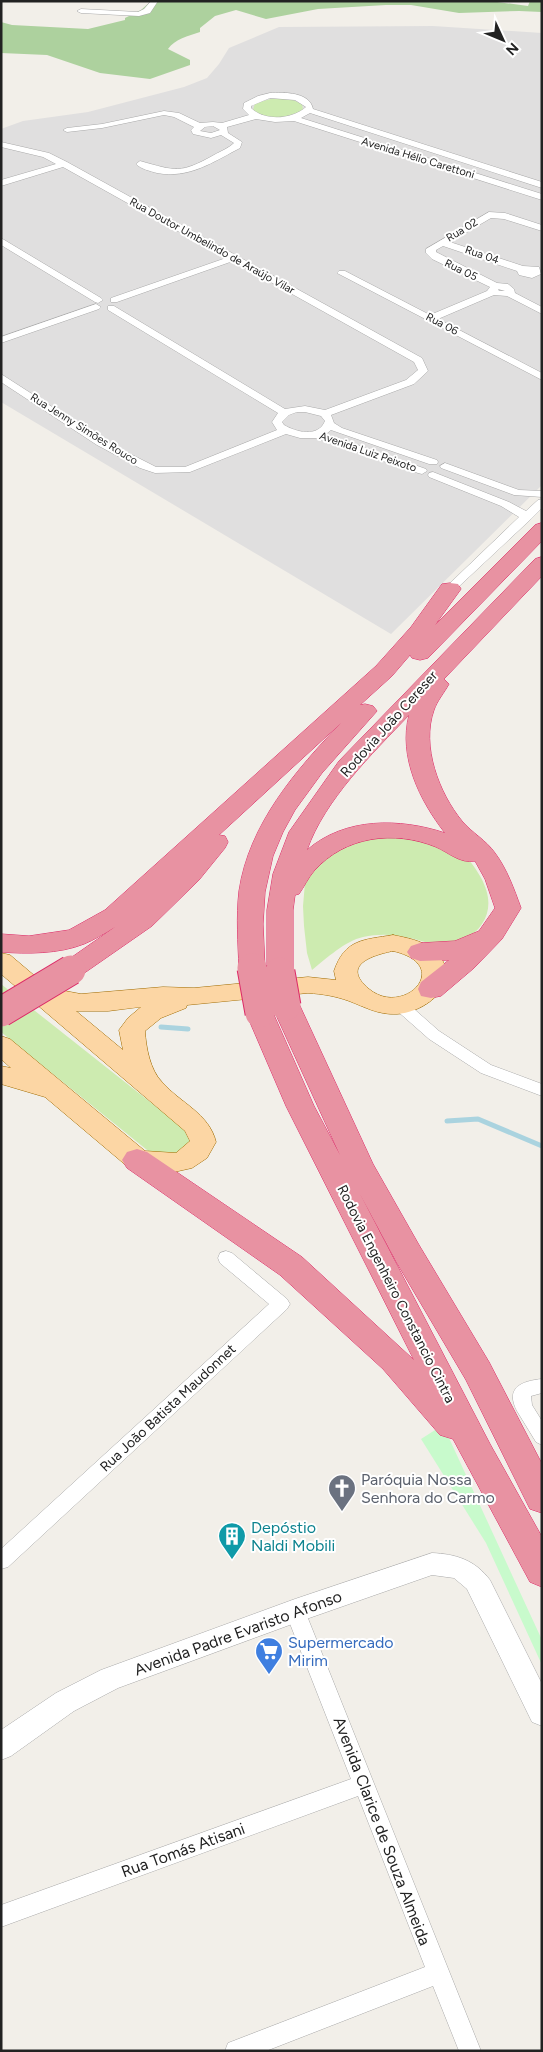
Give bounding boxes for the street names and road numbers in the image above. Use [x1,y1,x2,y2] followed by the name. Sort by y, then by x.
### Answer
[360,135,476,181] street label: Avenida Hélio Carettoni
[127,195,297,297] street label: Rua Doutor Umbelindo de Araújo Vilar
[444,216,480,244] street label: Rua 02
[463,243,501,267] street label: Rua 04
[443,257,479,283] street label: Rua 05
[424,310,460,338] street label: Rua 06
[28,391,140,467] street label: Rua Jenny Simões Rouco
[318,429,418,475] street label: Avenida Luiz Peixoto
[337,667,441,781] street label: Rodovia João Cereser
[333,1182,459,1406] street label: Rodovia Engenheiro Constancio Cintra
[97,1341,239,1475] street label: Rua João Batista Maudonnet
[132,1587,344,1679] street label: Avenida Padre Evaristo Afonso
[330,1714,434,1948] street label: Avenida Clarice de Souza Almeida
[119,1819,247,1881] street label: Rua Tomás Atisani

